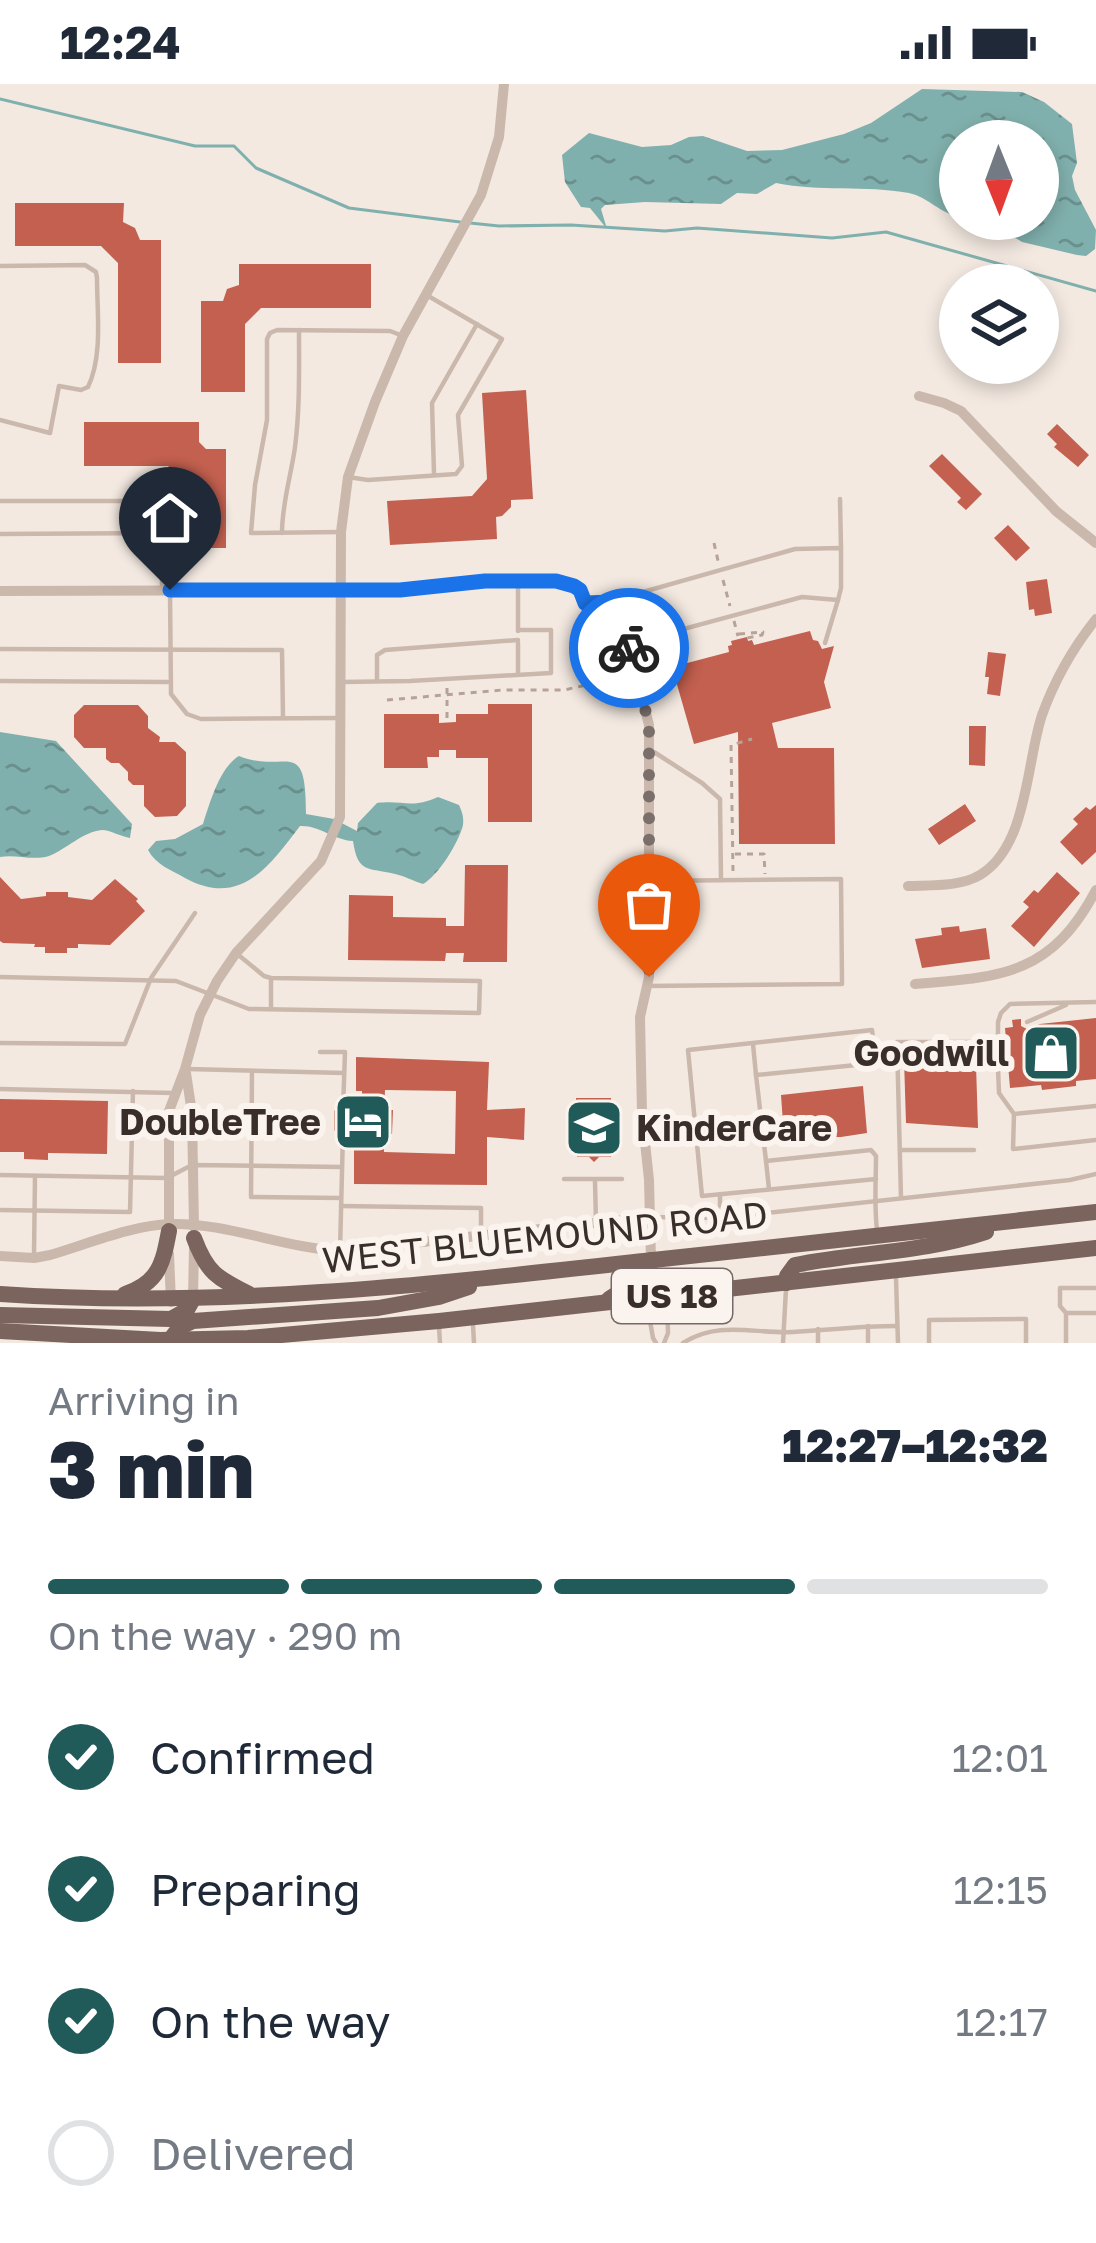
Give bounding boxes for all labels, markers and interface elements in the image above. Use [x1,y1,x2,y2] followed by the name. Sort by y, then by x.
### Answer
[60,15,181,69] text: 12:24
[939,120,1059,240] north arrow
[939,120,1059,384] map controls
[939,264,1059,384] button: layers
[119,467,221,590] pin
[137,485,203,551] icon: home
[569,588,689,708] courier
[596,615,662,681] icon: bike
[598,854,700,977] pin
[616,872,682,938] icon: bag
[1020,1022,1082,1084] shop icon: Goodwill
[853,1031,1009,1074] place label: Goodwill
[332,1091,394,1153] hotel icon: DoubleTree
[563,1097,625,1159] school or university icon: KinderCare
[119,1100,321,1143] place label: DoubleTree
[636,1106,832,1149] place label: KinderCare
[320,1192,770,1281] street label: WEST BLUEMOUND ROAD
[612,1269,732,1323] road number: US 18
[48,1377,239,1424] text: Arriving in
[782,1418,1048,1472] text: 12:27–12:32
[48,1422,254,1515] text: 3 min
[48,1612,402,1659] text: On the way · 290 m
[48,1724,114,1790] icon: check
[150,1730,375,1784] text: Confirmed
[952,1734,1048,1781] text: 12:01
[48,1856,114,1922] icon: check
[150,1862,361,1916] text: Preparing
[953,1866,1048,1913] text: 12:15
[48,1988,114,2054] icon: check
[150,1994,391,2048] text: On the way
[955,1998,1048,2045] text: 12:17
[150,2126,355,2180] text: Delivered

